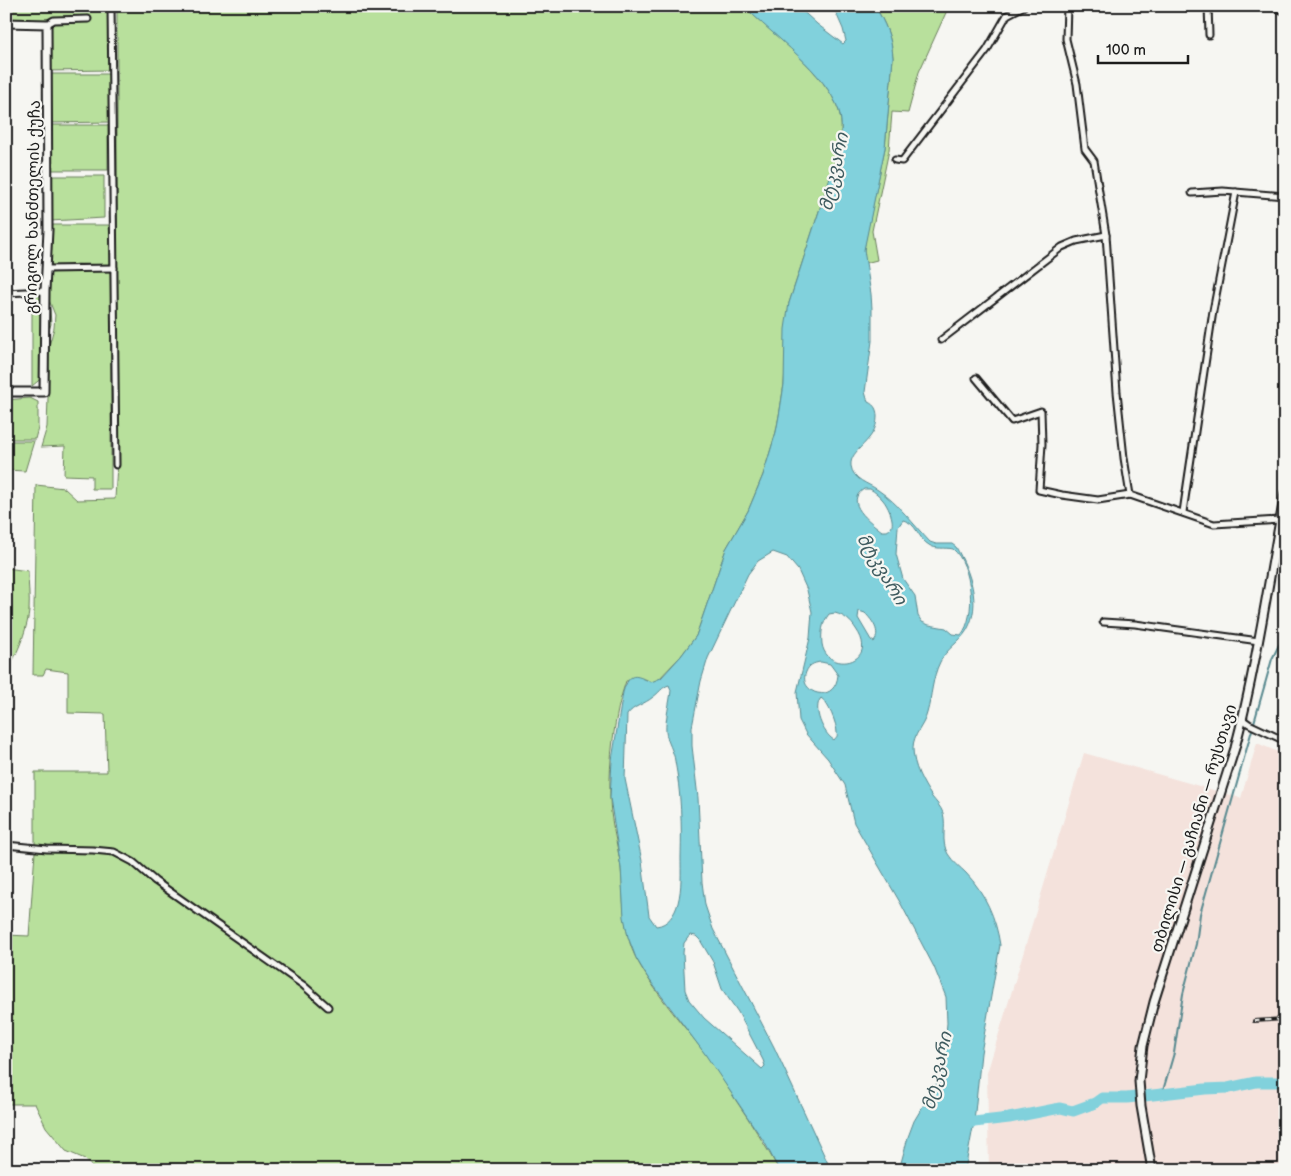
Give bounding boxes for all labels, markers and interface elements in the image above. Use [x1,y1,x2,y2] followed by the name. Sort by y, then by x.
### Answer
[1098,32,1188,64] scale bar
[1106,41,1146,60] text: 100 m
[22,100,45,314] street label: გრიგოლ ხანძთელის ქუჩა
[816,130,853,213] water label: მტკვარი
[852,530,911,609] water label: მტკვარი
[1148,702,1241,955] street label: თბილისი — გაჩიანი — რუსთავი
[918,1029,957,1112] water label: მტკვარი

